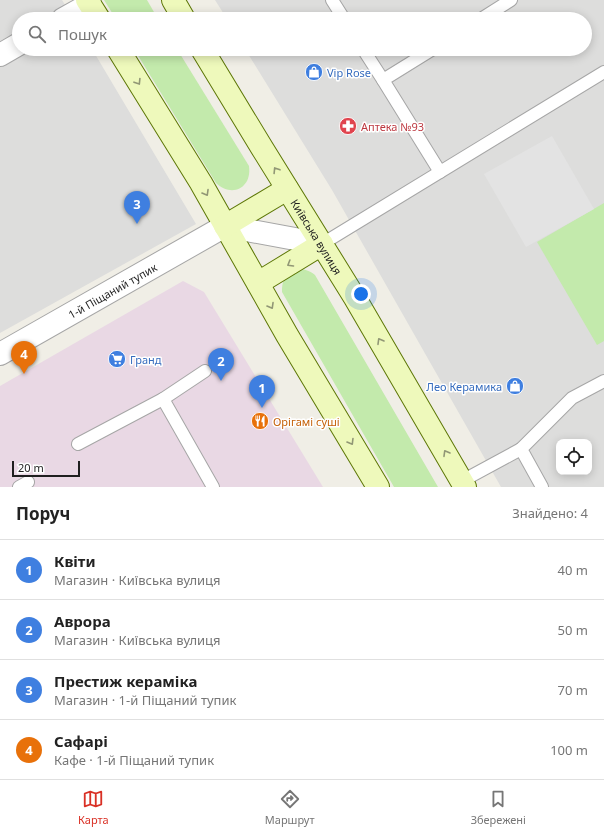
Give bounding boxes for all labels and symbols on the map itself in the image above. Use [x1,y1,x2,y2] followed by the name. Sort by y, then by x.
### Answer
[304,62,324,82] shop icon: Vip Rose
[327,65,371,80] place label: Vip Rose
[133,78,141,85] one-way arrow
[338,116,358,136] pharmacy icon: Аптека №93
[361,119,424,134] place label: Аптека №93
[274,168,281,175] one-way arrow
[202,189,209,196] one-way arrow
[124,191,150,224] pin: 3
[288,196,346,277] street label: Київська вулиця
[65,259,159,321] street label: 1-й Піщаний тупик
[287,259,294,266] one-way arrow
[351,284,371,304] your location
[266,302,273,309] one-way arrow
[378,338,385,345] one-way arrow
[11,341,37,374] pin: 4
[208,348,234,381] pin: 2
[107,349,127,369] supermarket icon: Гранд
[130,352,162,367] place label: Гранд
[249,375,275,408] pin: 1
[505,376,525,396] shop icon: Лео Керамика
[426,379,502,394] place label: Лео Керамика
[250,411,270,431] restaurant icon: Орігамі суші
[273,414,340,429] place label: Орігамі суші
[347,438,354,445] one-way arrow
[443,450,450,457] one-way arrow
[12,459,80,478] scale bar

